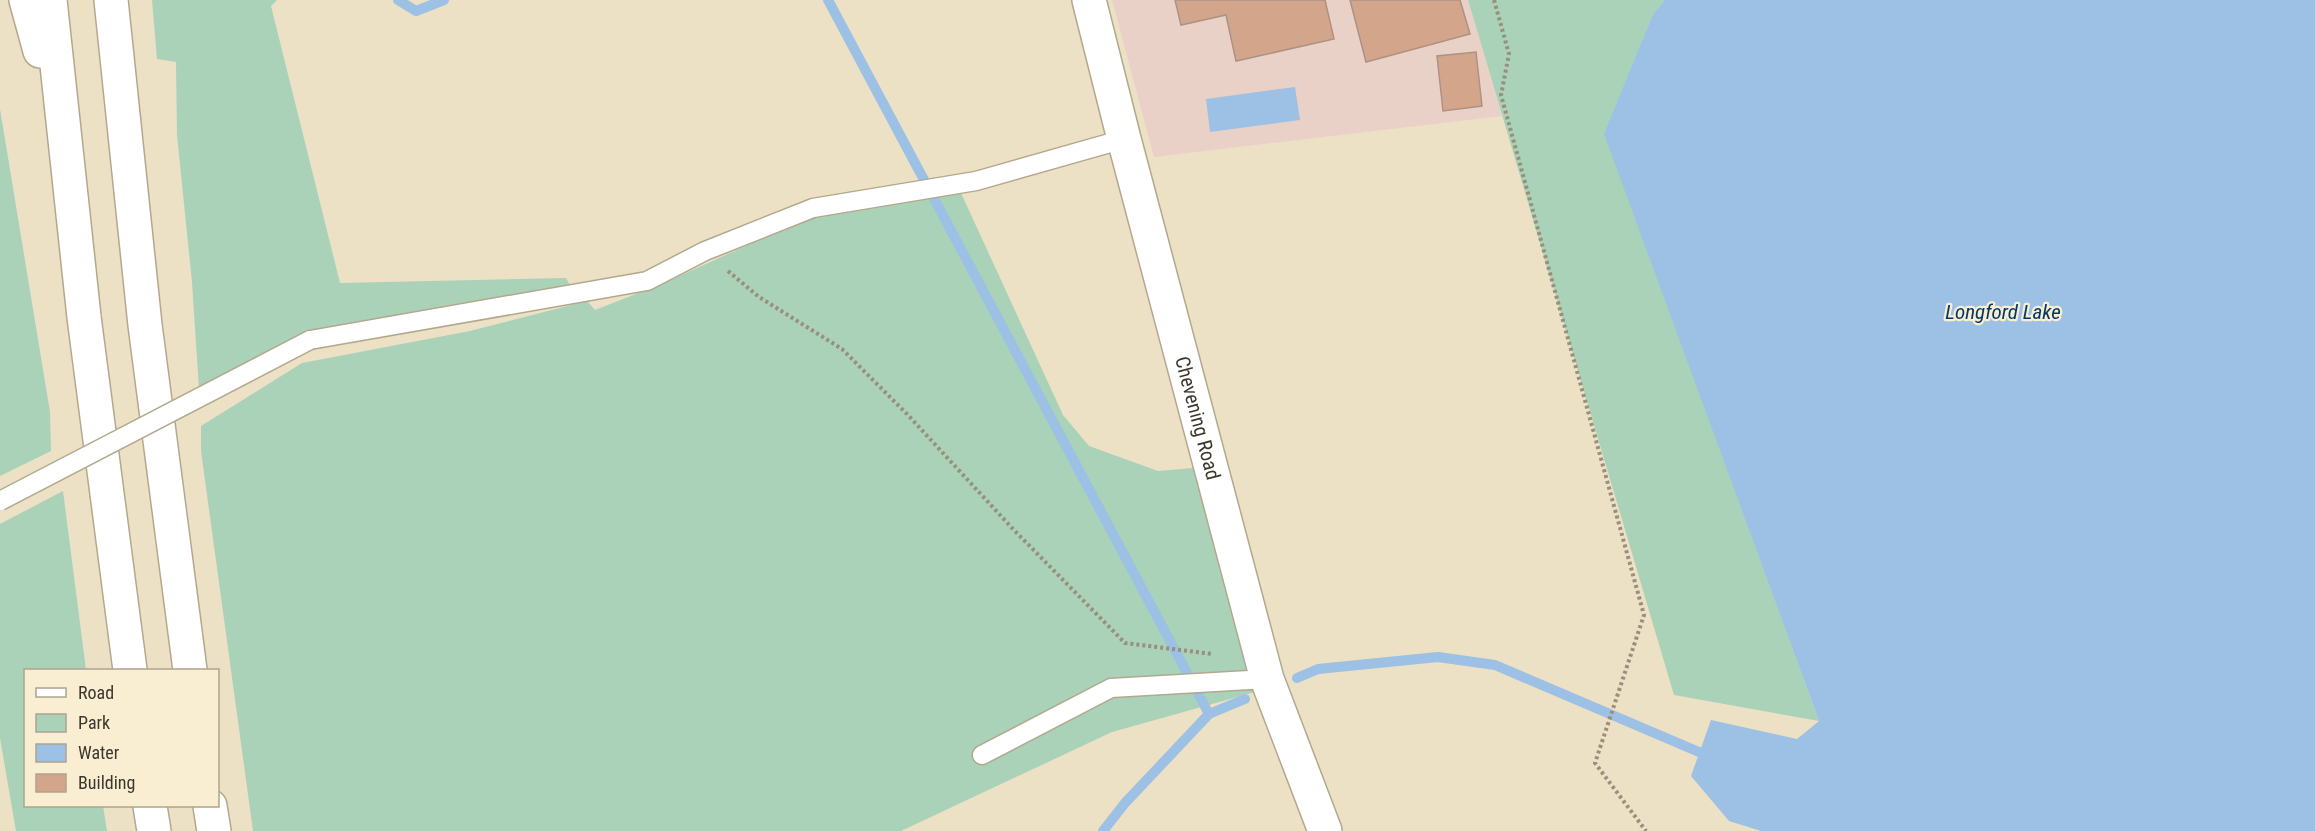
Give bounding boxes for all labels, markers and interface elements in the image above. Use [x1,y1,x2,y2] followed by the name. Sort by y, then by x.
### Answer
[1945,300,2061,324] water label: Longford Lake
[1170,354,1226,482] street label: Chevening Road
[24,669,219,807] legend
[78,682,114,703] text: Road
[78,712,110,733] text: Park
[78,742,120,763] text: Water
[78,772,135,793] text: Building

